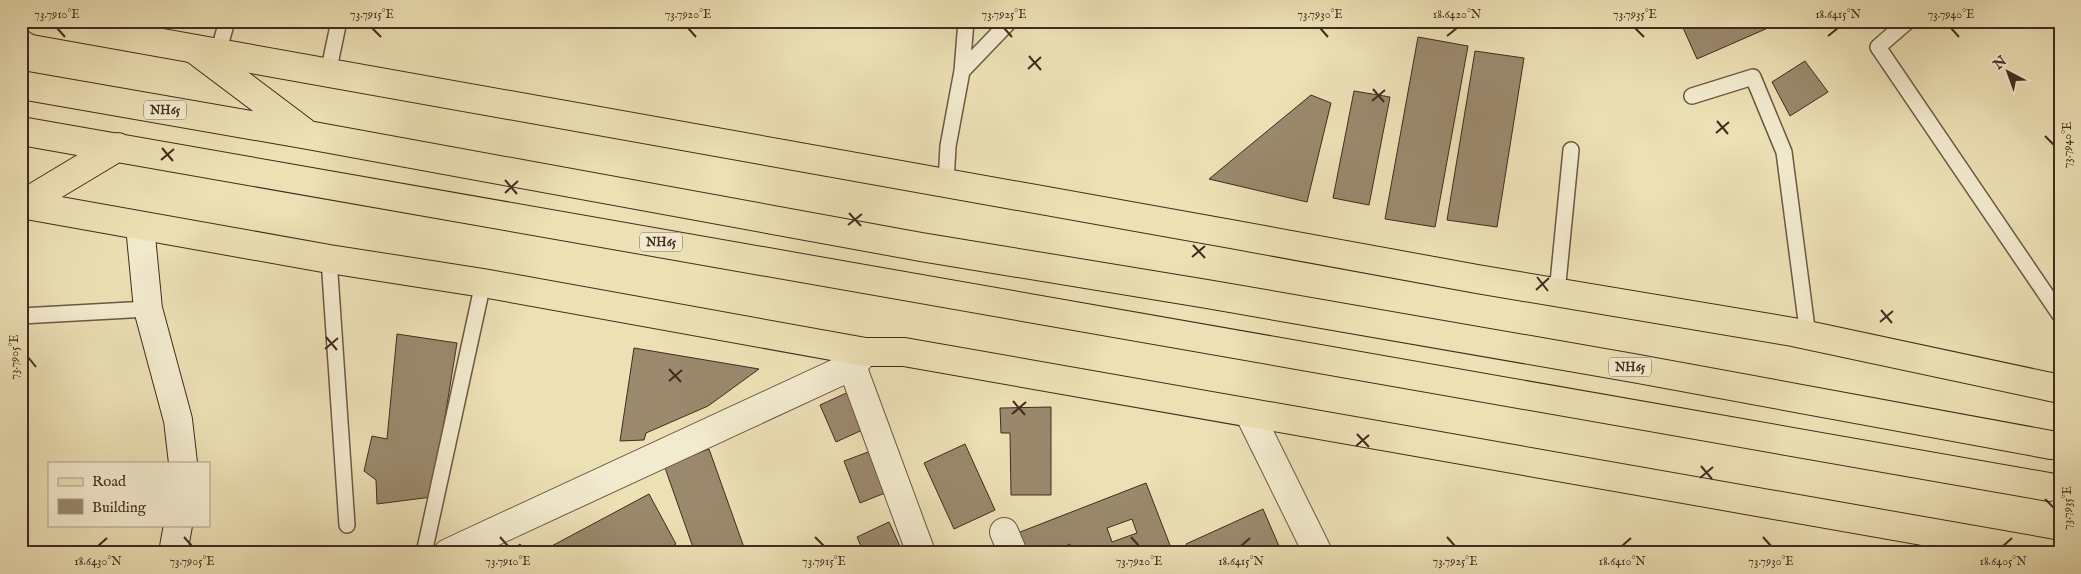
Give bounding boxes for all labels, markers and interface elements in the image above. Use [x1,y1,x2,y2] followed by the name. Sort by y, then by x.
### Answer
[34,7,80,22] text: 73.7910°E
[350,7,394,22] text: 73.7915°E
[665,7,711,22] text: 73.7920°E
[982,7,1026,22] text: 73.7925°E
[1297,7,1343,22] text: 73.7930°E
[1433,7,1482,22] text: 18.6420°N
[1613,7,1657,22] text: 73.7935°E
[1815,7,1861,22] text: 18.6415°N
[1928,7,1974,22] text: 73.7940°E
[1984,48,2034,98] north arrow
[1989,52,2011,74] text: N
[144,100,186,120] road number: NH65
[2060,122,2075,168] text: 73.7940°E
[640,232,682,252] road number: NH65
[7,334,22,380] text: 73.7905°E
[1609,358,1651,377] road number: NH65
[48,462,210,526] legend
[92,472,127,491] text: Road
[2060,486,2075,530] text: 73.7935°E
[92,498,147,517] text: Building
[74,554,122,569] text: 18.6430°N
[169,554,215,569] text: 73.7905°E
[485,554,531,569] text: 73.7910°E
[802,554,846,569] text: 73.7915°E
[1116,554,1162,569] text: 73.7920°E
[1218,554,1264,569] text: 18.6415°N
[1433,554,1477,569] text: 73.7925°E
[1598,554,1646,569] text: 18.6410°N
[1748,554,1794,569] text: 73.7930°E
[1979,554,2027,569] text: 18.6405°N

